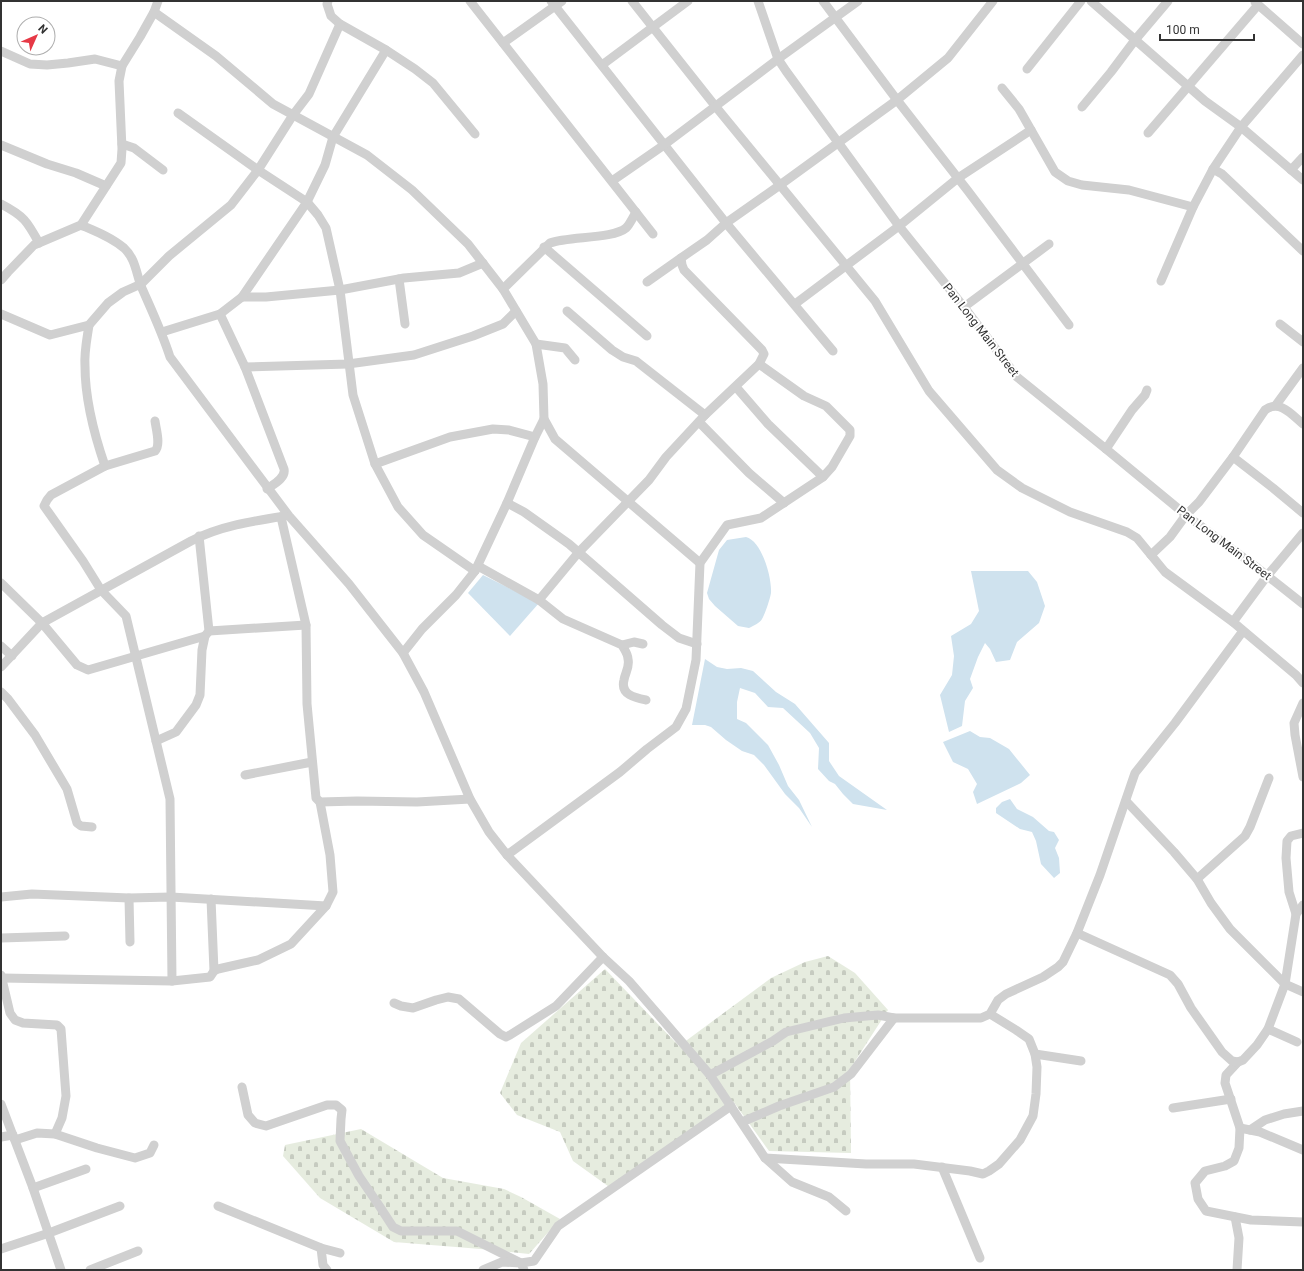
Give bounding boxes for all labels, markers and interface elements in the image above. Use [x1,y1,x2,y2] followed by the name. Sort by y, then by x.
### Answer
[16,16,56,56] north arrow
[1160,16,1254,42] scale bar
[35,22,50,37] text: N
[1166,23,1200,37] text: 100 m
[940,281,1022,379] street label: Pan Long Main Street
[1174,503,1274,583] street label: Pan Long Main Street

